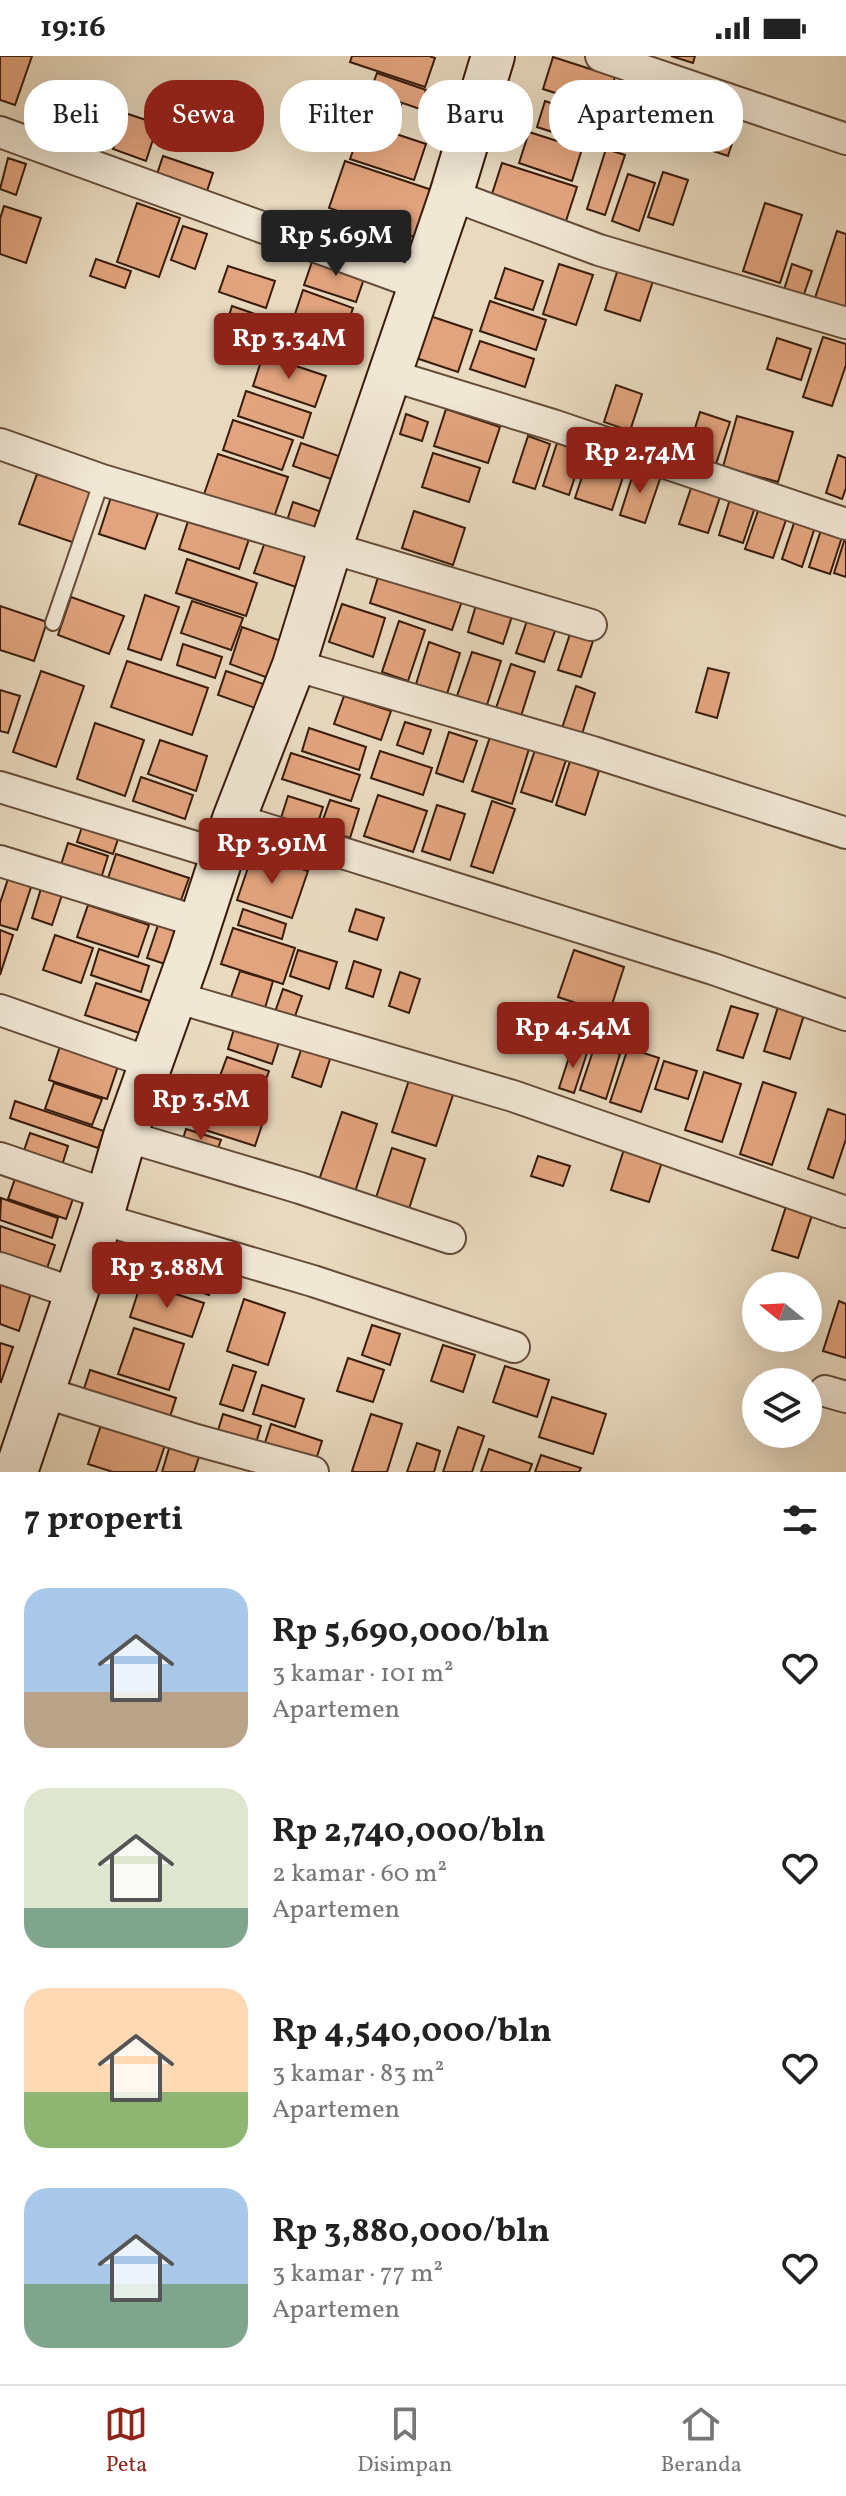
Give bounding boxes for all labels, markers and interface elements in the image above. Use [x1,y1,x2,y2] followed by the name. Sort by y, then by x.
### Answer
[40,7,106,49] text: 19:16
[24,80,128,152] chip: Beli
[144,80,264,152] chip: Sewa
[280,80,402,152] chip: Filter
[418,80,533,152] chip: Baru
[549,80,743,152] chip: Apartemen
[253,210,419,278] pin: Rp 5.69M
[279,218,393,254] text: Rp 5.69M
[206,313,372,381] pin: Rp 3.34M
[232,321,346,357] text: Rp 3.34M
[557,427,723,495] pin: Rp 2.74M
[584,435,696,471] text: Rp 2.74M
[189,818,355,886] pin: Rp 3.91M
[217,826,327,862] text: Rp 3.91M
[490,1002,656,1070] pin: Rp 4.54M
[515,1010,631,1046] text: Rp 4.54M
[127,1074,275,1142] pin: Rp 3.5M
[152,1082,250,1118] text: Rp 3.5M
[84,1242,250,1310] pin: Rp 3.88M
[110,1250,224,1286] text: Rp 3.88M
[742,1272,822,1352] north arrow
[742,1272,822,1448] map controls
[742,1368,822,1448] button: layers
[24,1497,183,1544] text: 7 properti
[778,1498,822,1542] icon: filters
[272,1609,550,1656] text: Rp 5,690,000/bln
[88,1620,184,1716] icon: home
[778,1646,822,1690] icon: heart
[272,1656,454,1692] text: 3 kamar · 101 m²
[272,1692,400,1728] text: Apartemen
[272,1809,546,1856] text: Rp 2,740,000/bln
[88,1820,184,1916] icon: home
[778,1846,822,1890] icon: heart
[272,1856,447,1892] text: 2 kamar · 60 m²
[272,1892,400,1928] text: Apartemen
[272,2009,552,2056] text: Rp 4,540,000/bln
[88,2020,184,2116] icon: home
[778,2046,822,2090] icon: heart
[272,2056,444,2092] text: 3 kamar · 83 m²
[272,2092,400,2128] text: Apartemen
[272,2209,550,2256] text: Rp 3,880,000/bln
[88,2220,184,2316] icon: home
[778,2246,822,2290] icon: heart
[272,2256,443,2292] text: 3 kamar · 77 m²
[272,2292,400,2328] text: Apartemen
[104,2402,148,2481] tab: Peta
[357,2402,452,2481] tab: Disimpan
[661,2402,742,2481] tab: Beranda

